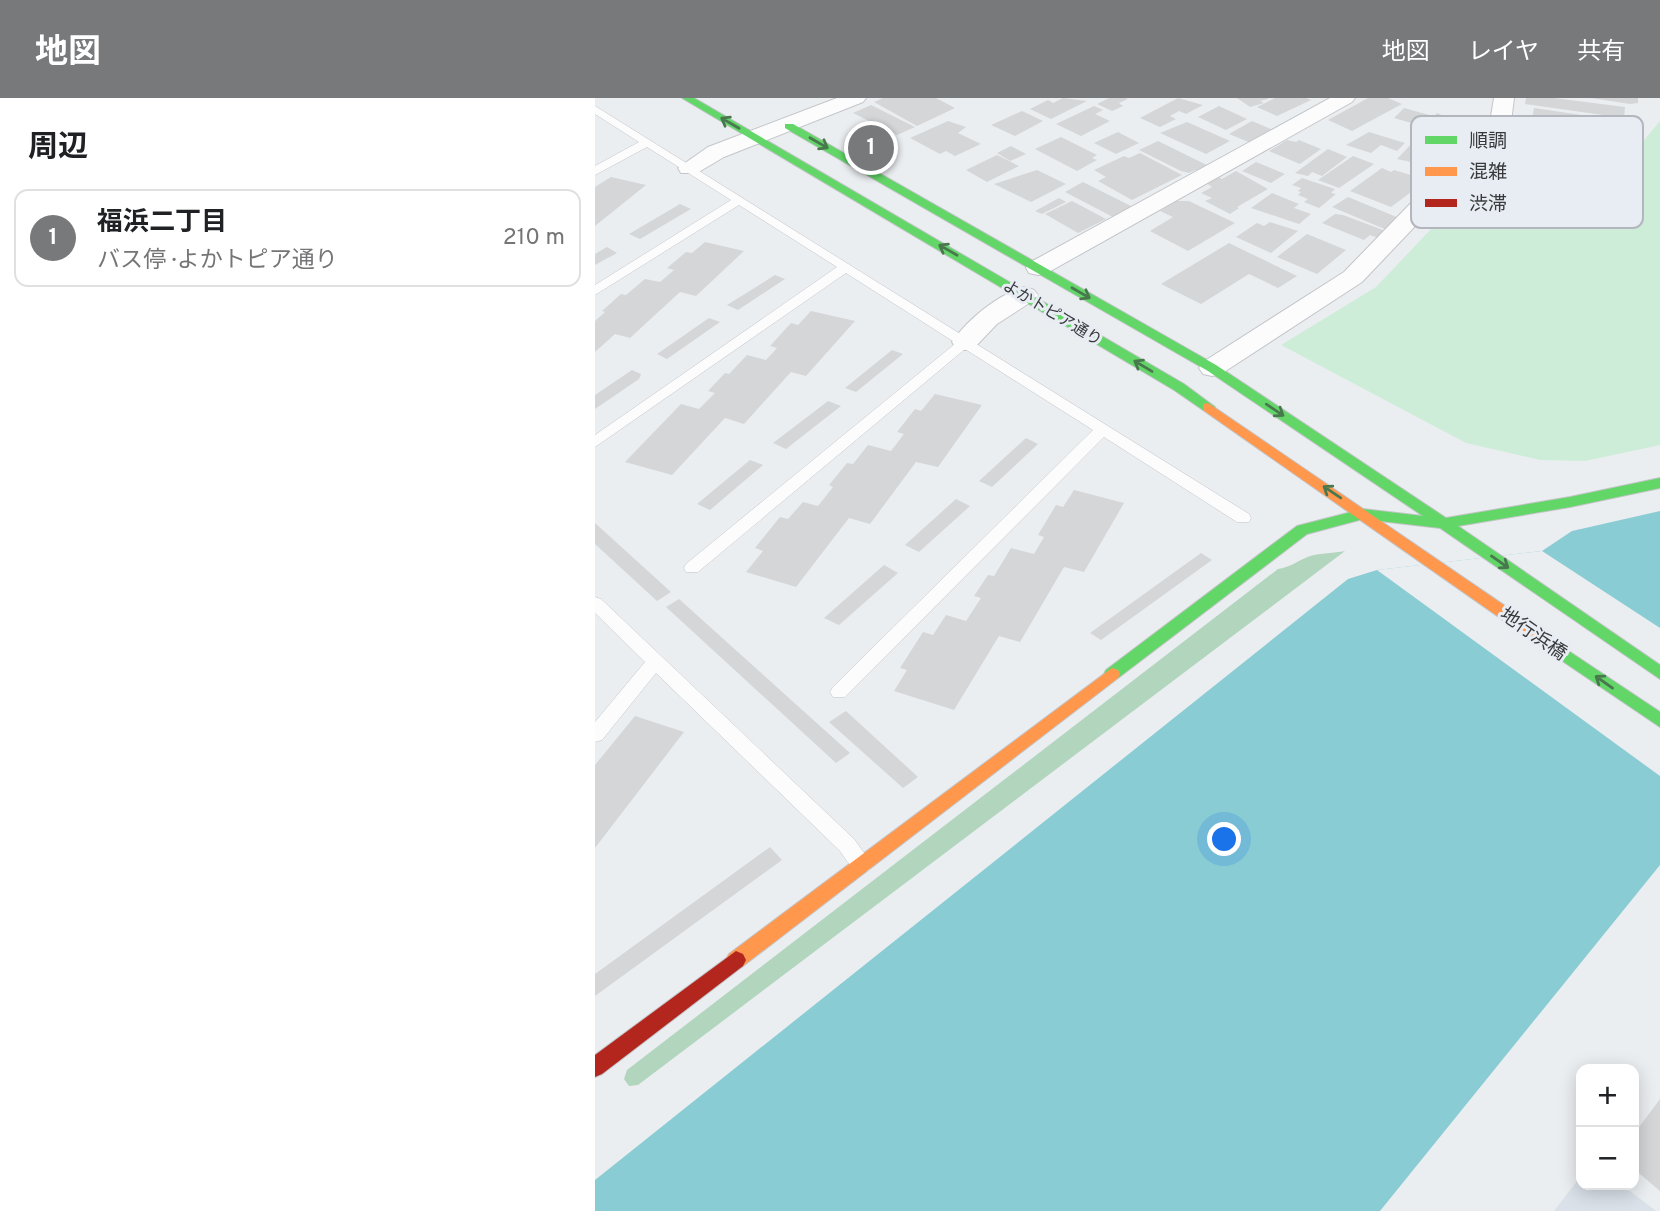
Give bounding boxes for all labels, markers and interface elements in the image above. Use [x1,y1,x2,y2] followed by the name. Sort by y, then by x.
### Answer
[35,33,101,75] text: 地図
[1382,38,1430,68] text: 地図
[1468,38,1539,68] text: レイヤ
[1577,38,1625,68] text: 共有
[720,115,740,129] one-way arrow
[1411,116,1643,228] legend
[848,122,894,174] pin: 1
[28,130,88,167] text: 周辺
[1469,130,1507,154] text: 順調
[809,137,829,151] one-way arrow
[1469,161,1507,185] text: 混雑
[1469,193,1507,217] text: 渋滞
[97,207,227,240] text: 福浜二丁目
[48,224,58,253] text: 1
[503,224,565,253] text: 210 m
[938,242,958,256] one-way arrow
[97,247,338,276] text: バス停 · よかトピア通り
[999,276,1105,351] street label: よかトピア通り
[1070,286,1090,300] one-way arrow
[1134,359,1154,373] one-way arrow
[1265,403,1285,417] one-way arrow
[1323,485,1342,499] one-way arrow
[1490,555,1509,569] one-way arrow
[1495,603,1571,666] street label: 地行浜橋
[1595,675,1614,689] one-way arrow
[1207,822,1241,856] your location
[1576,1064,1639,1190] map controls
[1576,1064,1639,1127] button: +
[1576,1127,1639,1190] button: −

